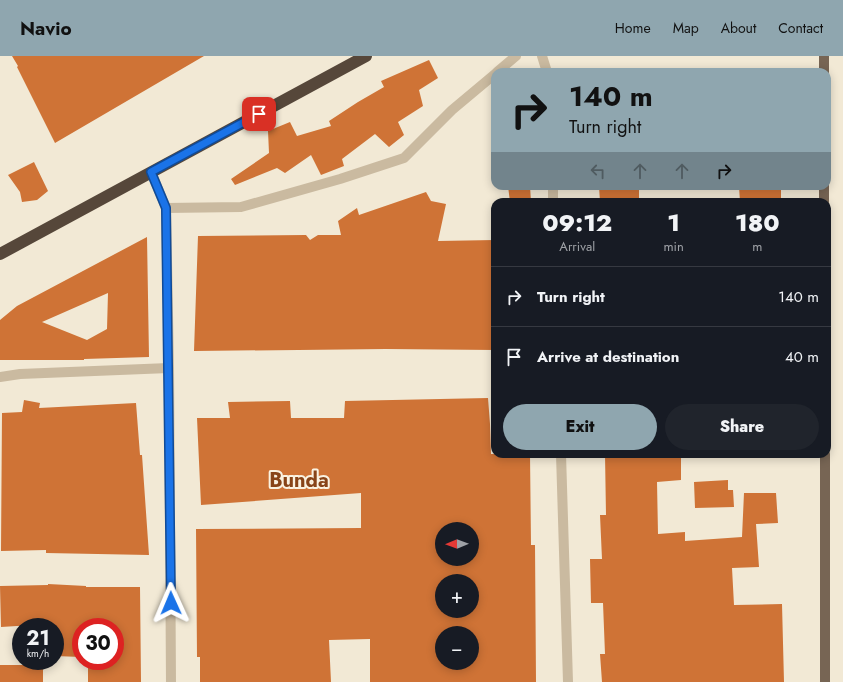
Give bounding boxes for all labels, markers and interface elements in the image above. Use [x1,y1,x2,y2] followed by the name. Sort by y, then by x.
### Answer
[20,15,72,42] text: Navio
[615,18,651,38] text: Home
[673,18,699,38] text: Map
[721,18,756,38] text: About
[778,18,823,38] text: Contact
[569,76,653,117] text: 140 m
[503,84,555,136] icon: right
[242,97,276,131] pin
[248,103,270,125] icon: arrive
[569,114,641,140] text: Turn right
[587,160,609,182] icon: left
[629,160,651,182] icon: ahead
[671,160,693,182] icon: ahead
[713,160,735,182] icon: right
[542,205,612,240] text: 09:12
[667,205,680,240] text: 1
[735,205,780,240] text: 180
[559,237,595,256] text: Arrival
[663,237,684,256] text: min
[752,237,762,256] text: m
[503,286,525,308] icon: right
[537,286,605,308] text: Turn right
[778,286,819,308] text: 140 m
[503,346,525,368] icon: arrive
[537,346,679,368] text: Arrive at destination
[785,346,819,368] text: 40 m
[503,404,657,450] button: Exit
[665,404,819,450] button: Share
[269,466,329,495] district label: Bunda
[435,522,479,566] north arrow
[435,522,479,670] map controls
[435,574,479,618] button: +
[150,582,192,624] position arrow
[72,618,124,670] speed limit sign: 30
[26,624,50,653] text: 21
[435,626,479,670] button: −
[27,646,49,661] text: km/h

